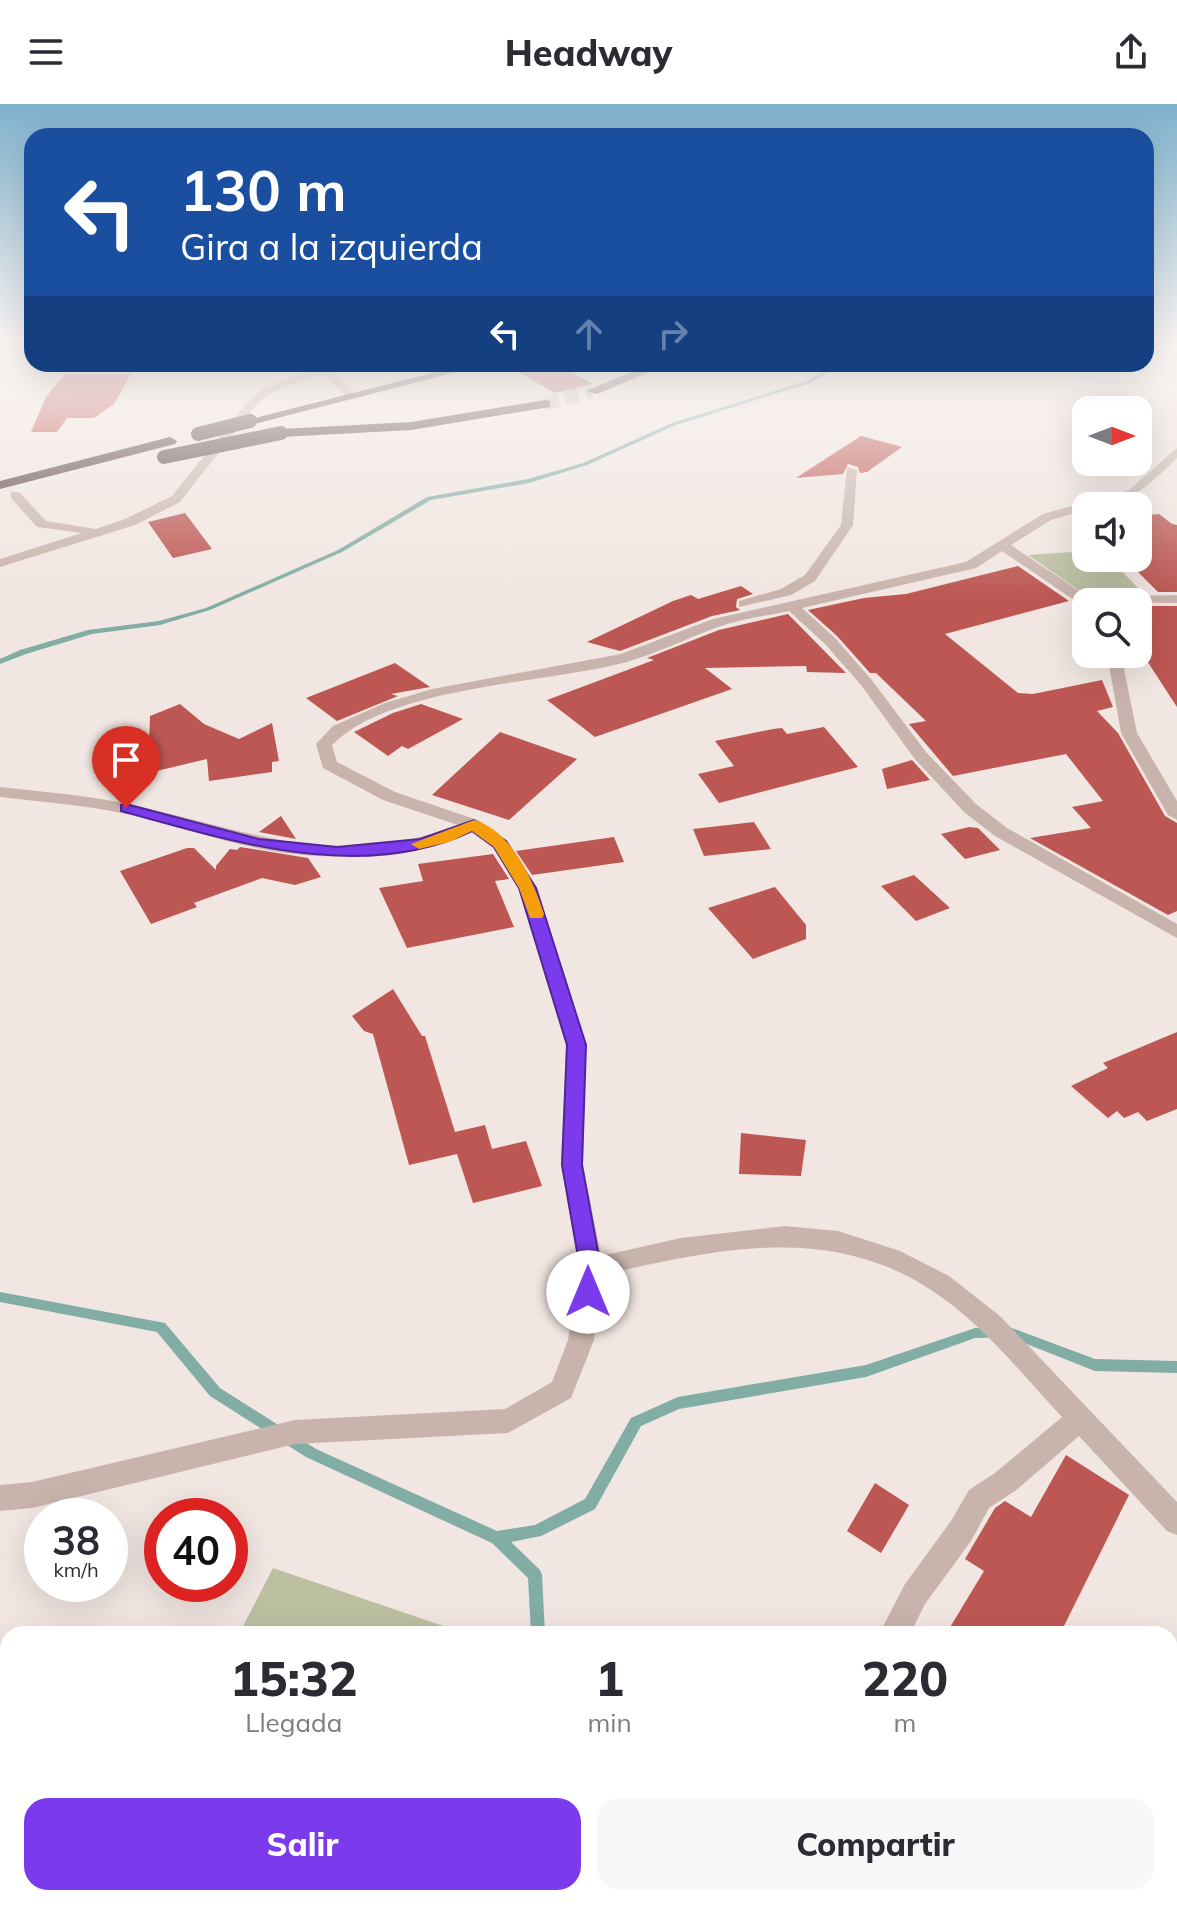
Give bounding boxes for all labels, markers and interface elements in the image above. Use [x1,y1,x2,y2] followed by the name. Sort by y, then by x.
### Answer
[24,30,68,74] icon: menu
[505,30,672,75] text: Headway
[1109,30,1153,74] icon: share
[180,155,347,225] text: 130 m
[48,160,152,264] icon: left
[180,224,483,269] text: Gira a la izquierda
[483,312,527,356] icon: left
[567,312,611,356] icon: ahead
[651,312,695,356] icon: right
[1072,396,1152,476] north arrow
[1072,396,1152,668] map controls
[1072,492,1152,572] button: sound
[1072,588,1152,668] button: search
[92,726,160,808] pin
[104,738,148,782] icon: arrive
[546,1250,630,1334] position arrow
[144,1498,248,1602] speed limit sign: 40
[52,1515,100,1565] text: 38
[53,1557,99,1582] text: km/h
[230,1648,358,1708] text: 15:32
[595,1648,624,1708] text: 1
[862,1648,948,1708] text: 220
[245,1706,342,1739] text: Llegada
[588,1706,632,1739] text: min
[893,1706,916,1739] text: m
[24,1798,581,1890] button: Salir
[597,1798,1154,1890] button: Compartir

